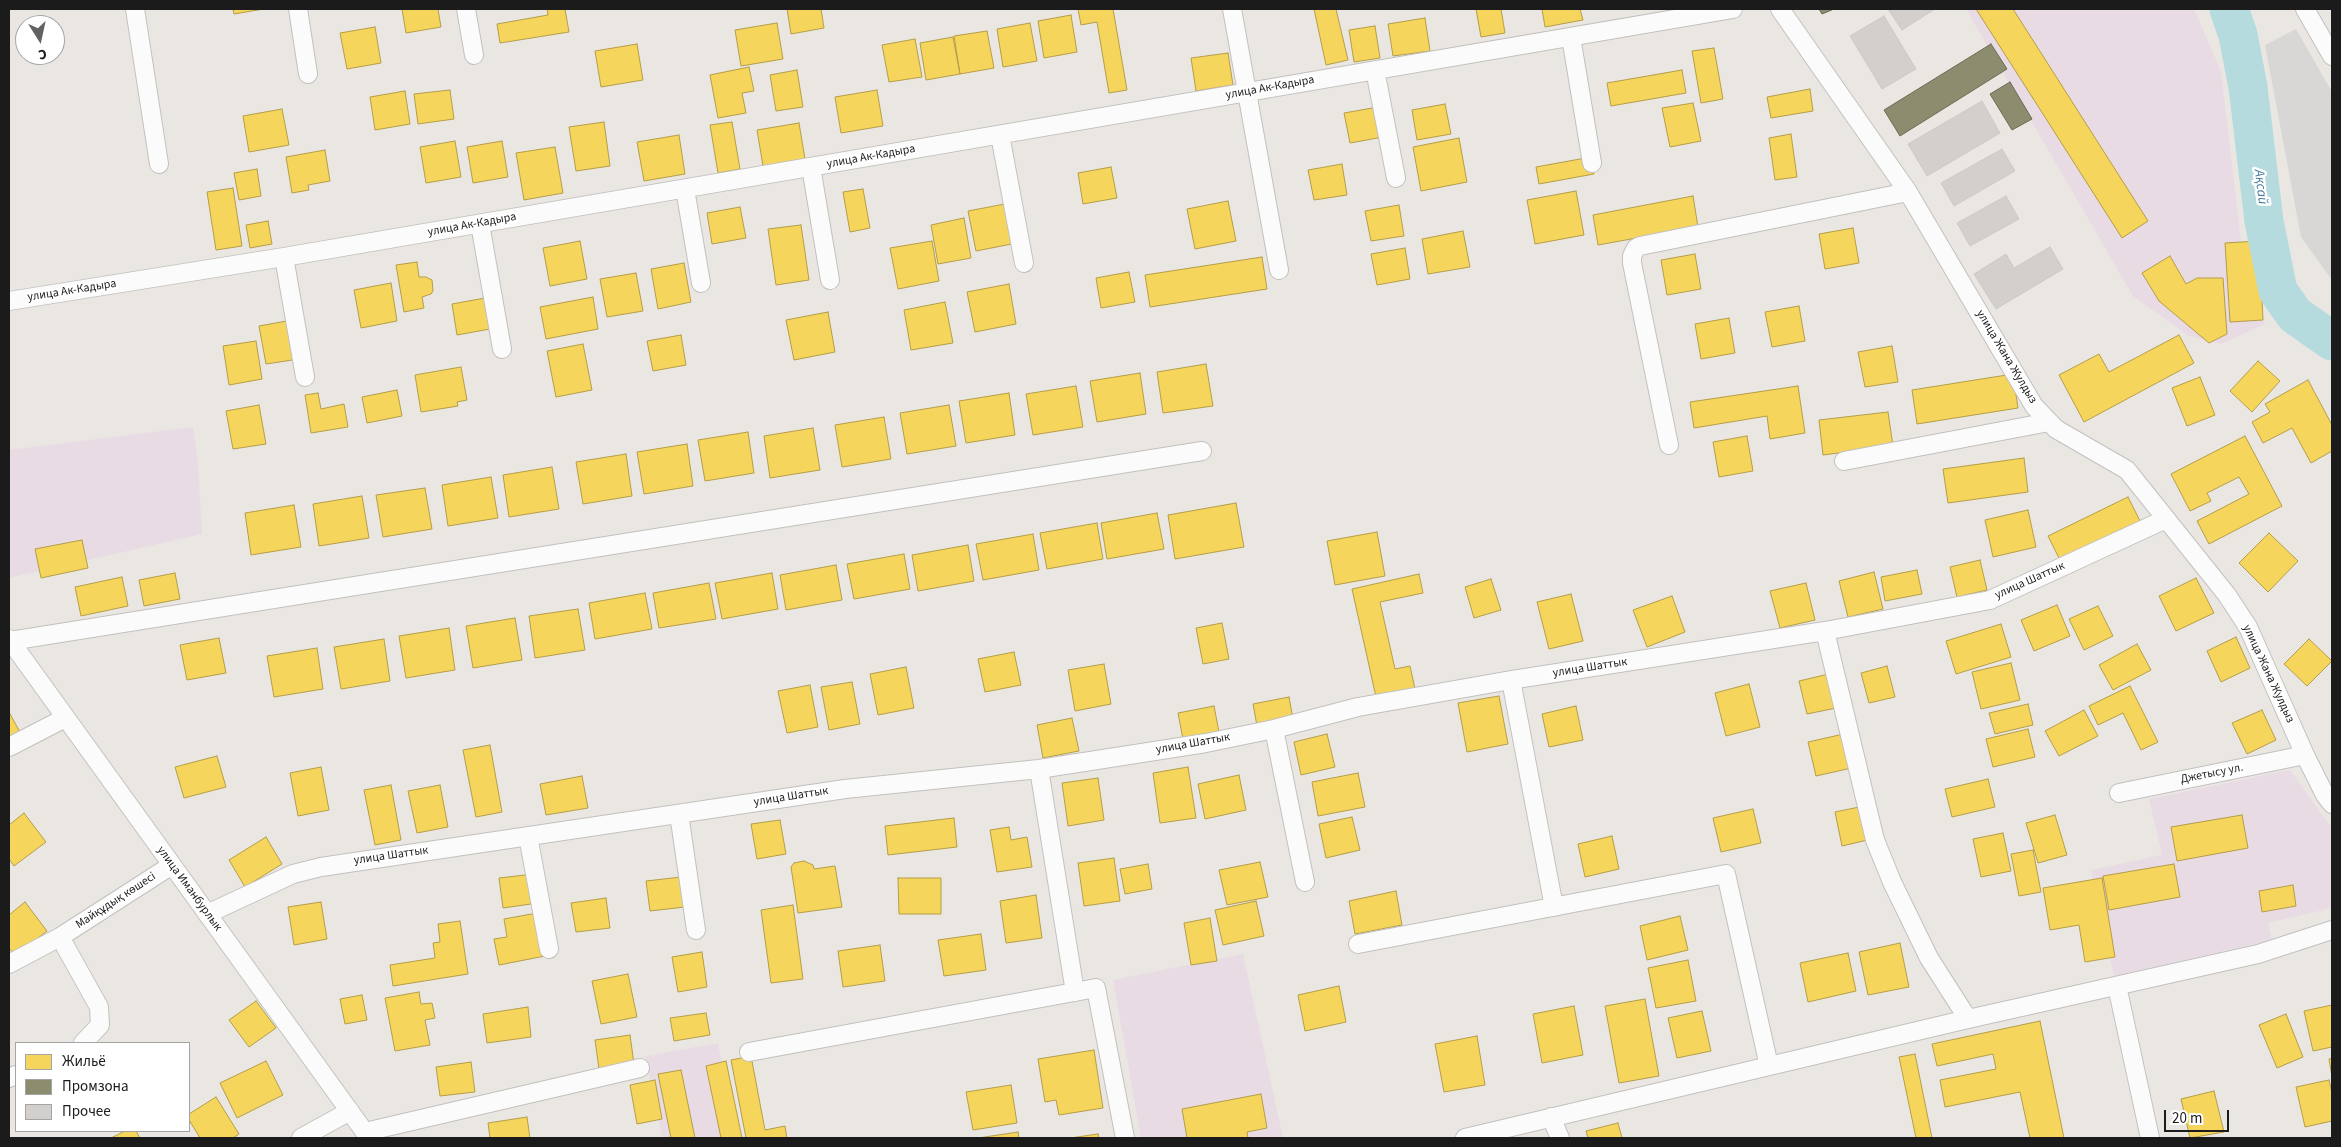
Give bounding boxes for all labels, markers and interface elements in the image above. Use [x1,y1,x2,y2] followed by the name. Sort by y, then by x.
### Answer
[15,15,65,65] north arrow
[37,43,48,64] text: С
[1225,73,1315,103] street label: улица Ак-Кадыра
[826,142,916,172] street label: улица Ак-Кадыра
[2250,169,2270,205] water label: Ақсай
[427,210,517,240] street label: улица Ак-Кадыра
[27,277,117,305] street label: улица Ак-Кадыра
[1972,308,2040,406] street label: улица Жана Жулдыз
[1993,559,2067,603] street label: улица Шаттык
[2239,623,2297,725] street label: улица Жана Жулдыз
[1552,655,1628,681] street label: улица Шаттык
[1155,730,1231,758] street label: улица Шаттык
[2179,761,2245,787] street label: Джетысу ул.
[753,784,829,810] street label: улица Шаттык
[153,844,225,934] street label: улица Иманбурлык
[353,844,429,868] street label: улица Шаттык
[73,870,159,932] street label: Майқұдық көшесі
[15,1042,190,1132] legend
[62,1051,106,1072] text: Жильё
[62,1076,129,1097] text: Промзона
[2166,1100,2231,1132] scale bar
[62,1101,111,1122] text: Прочее
[2172,1108,2202,1129] text: 20 m

